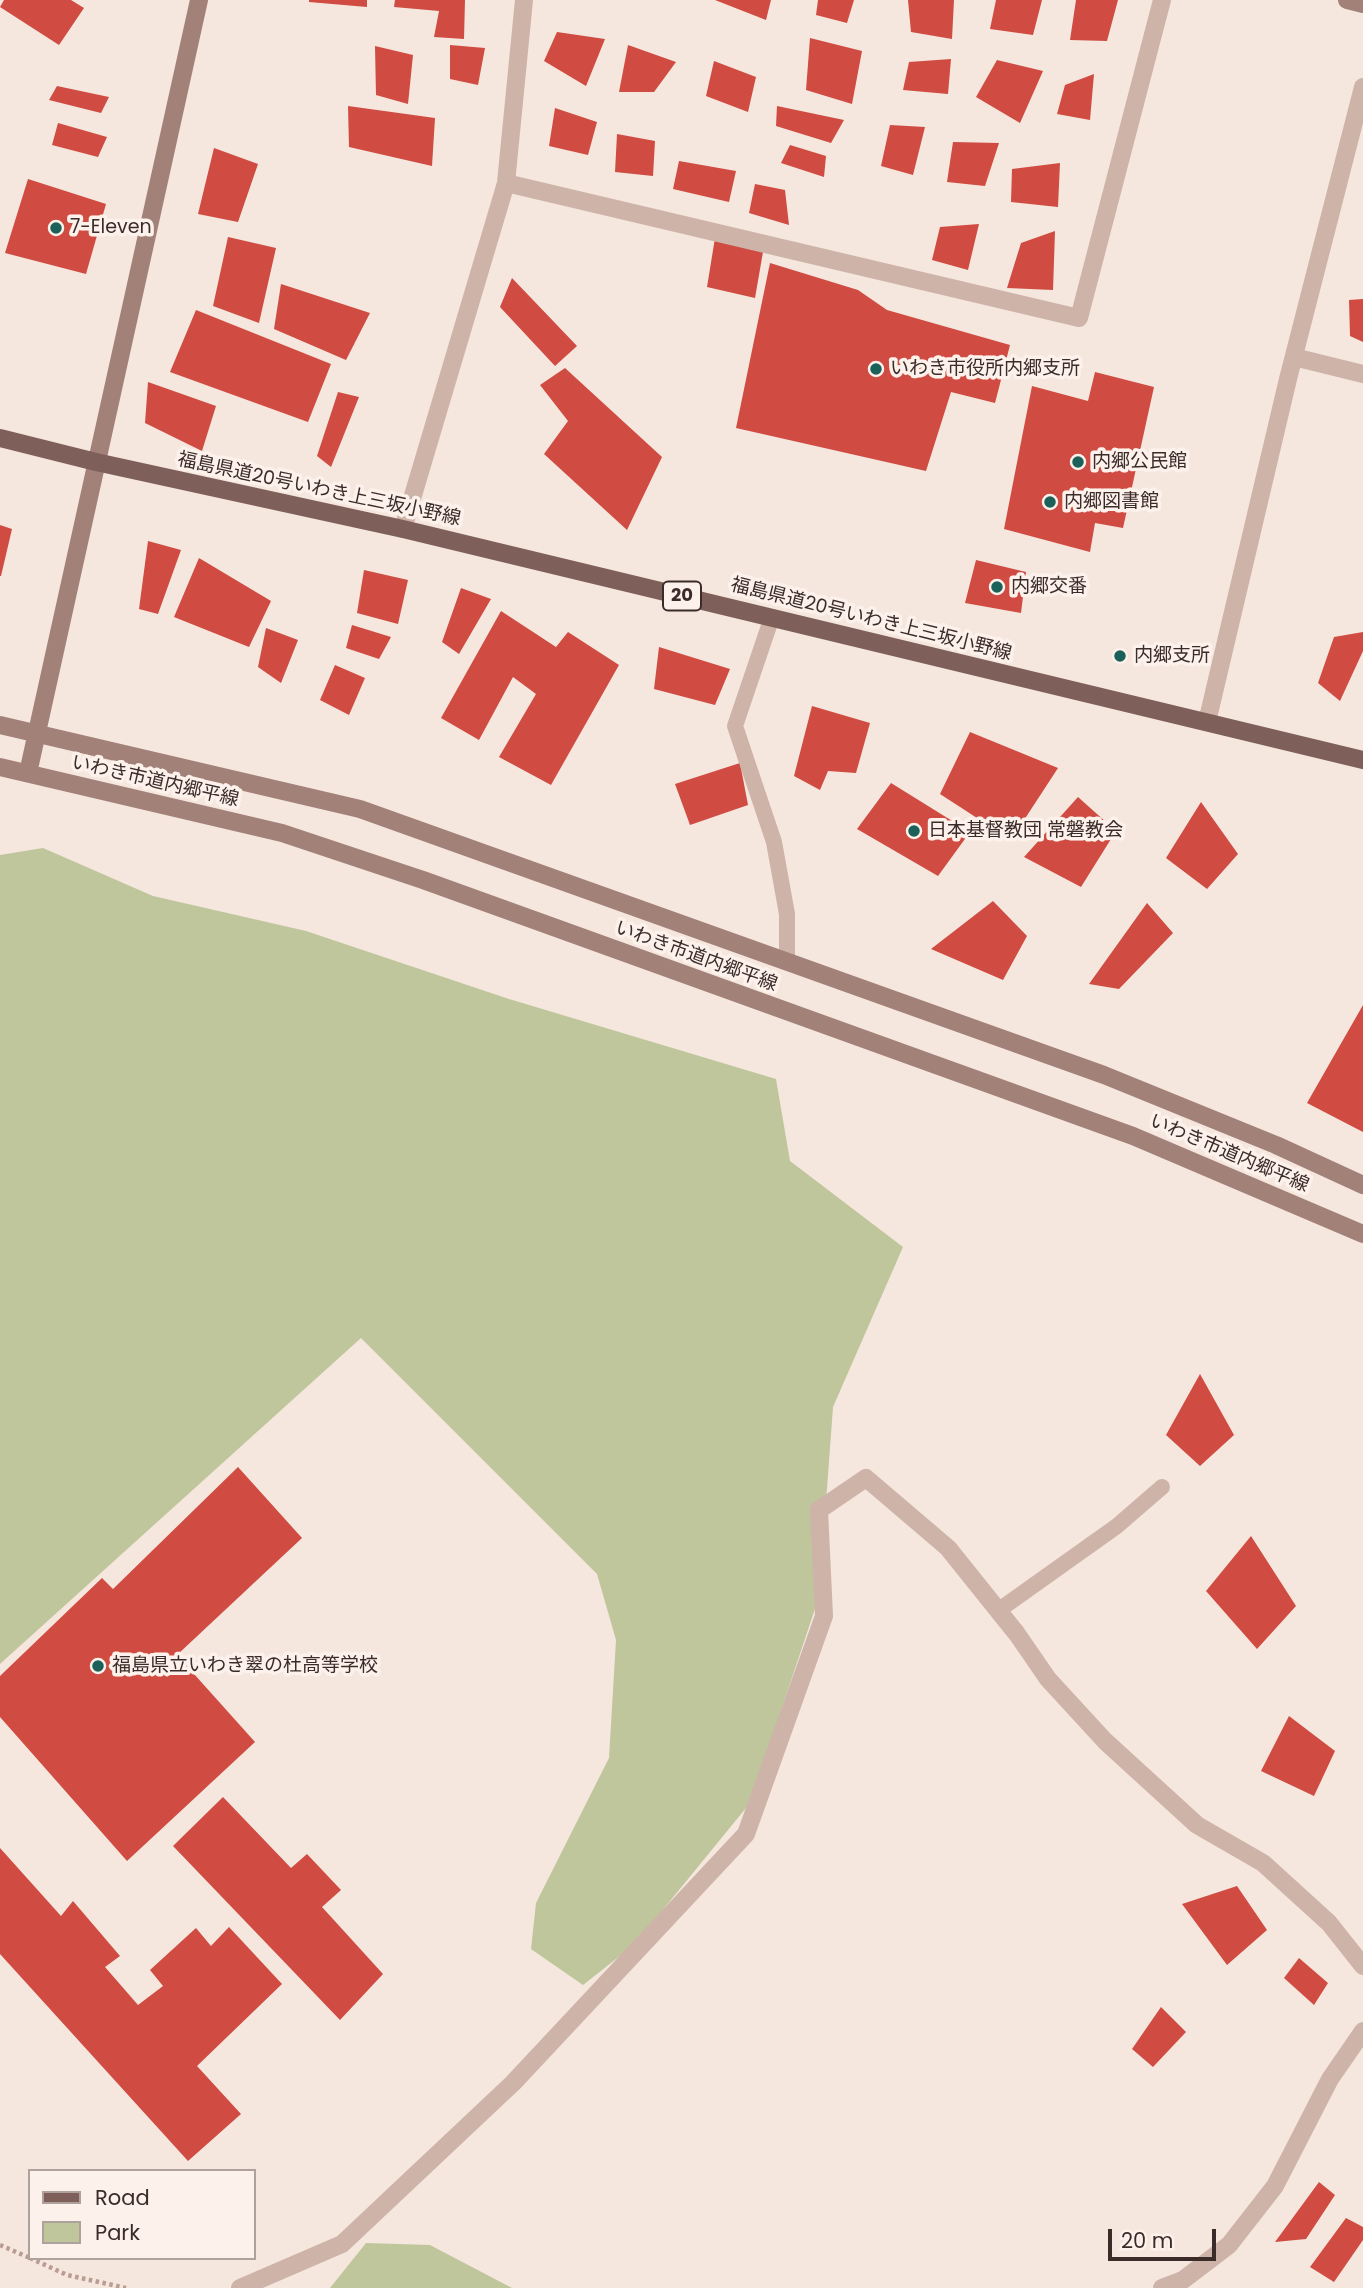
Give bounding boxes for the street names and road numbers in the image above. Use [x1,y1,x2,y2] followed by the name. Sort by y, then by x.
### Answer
[175,449,463,531] street label: 福島県道20号いわき上三坂小野線
[728,574,1014,666] street label: 福島県道20号いわき上三坂小野線
[663,582,701,610] road number: 20
[69,752,241,812] street label: いわき市道内郷平線
[612,917,780,997] street label: いわき市道内郷平線
[1146,1110,1312,1198] street label: いわき市道内郷平線

